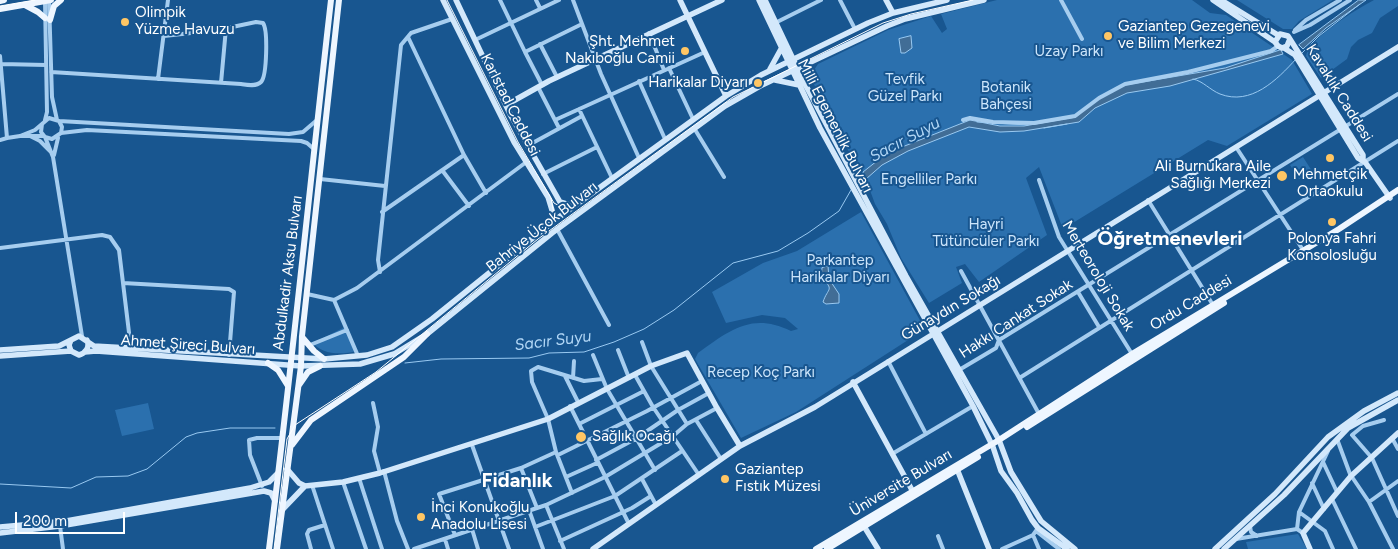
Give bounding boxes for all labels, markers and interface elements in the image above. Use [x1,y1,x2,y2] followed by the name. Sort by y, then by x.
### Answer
[135,4,235,39] place label: Olimpik Yüzme Havuzu
[119,16,131,28] marker: Olimpik Yüzme Havuzu
[1118,18,1270,53] place label: Gaziantep Gezegenevi ve Bilim Merkezi
[1102,30,1114,42] marker: Gaziantep Gezegenevi ve Bilim Merkezi
[565,33,675,68] place label: Şht. Mehmet Nakıboğlu Camii
[1302,41,1376,145] street label: Kavaklık Caddesi
[1034,43,1104,61] park label: Uzay Parkı
[679,45,691,57] marker: Şht. Mehmet Nakıboğlu Camii
[476,51,544,159] street label: Karlstad Caddesi
[793,56,877,196] street label: Milli Egemenlik Bulvarı
[868,71,942,106] park label: Tevfik Güzel Parkı
[648,74,748,92] place label: Harikalar Diyarı
[752,77,764,89] marker: Harikalar Diyarı
[980,79,1032,114] park label: Botanik Bahçesi
[866,113,944,167] water label: Sacır Suyu
[1324,152,1336,164] marker: Mehmetçik Ortaokulu
[1155,158,1271,193] place label: Ali Burnukara Aile Sağlığı Merkezi
[1293,166,1367,201] place label: Mehmetçik Ortaokulu
[1275,169,1289,183] marker: Ali Burnukara Aile Sağlığı Merkezi
[881,171,977,189] park label: Engelliler Parkı
[483,178,601,276] street label: Bahriye Üçok Bulvarı
[270,194,306,352] street label: Abdulkadir Aksu Bulvarı
[932,216,1040,251] park label: Hayri Tütüncüler Parkı
[1326,216,1338,228] marker: Polonya Fahri Konsolosluğu
[1058,218,1138,334] street label: Merteoroloji Sokak
[1098,227,1242,251] district label: Öğretmenevleri
[1287,230,1377,265] place label: Polonya Fahri Konsolosluğu
[790,252,890,287] park label: Parkantep Harikalar Diyarı
[898,271,1004,345] street label: Günaydın Sokağı
[1147,272,1235,334] street label: Ordu Caddesi
[956,276,1076,362] street label: Hakkı Cankat Sokak
[514,327,592,355] water label: Sacır Suyu
[120,331,256,359] street label: Ahmet Şireci Bulvarı
[707,364,815,382] park label: Recep Koç Parkı
[592,428,675,446] place label: Sağlık Ocağı
[574,430,588,444] marker: Sağlık Ocağı
[847,445,955,521] street label: Üniversite Bulvarı
[735,461,821,496] place label: Gaziantep Fıstık Müzesi
[481,469,553,493] district label: Fidanlık
[719,473,731,485] marker: Gaziantep Fıstık Müzesi
[431,499,529,534] place label: İnci Konukoğlu Anadolu Lisesi
[18,502,128,534] scale bar
[415,511,427,523] marker: İnci Konukoğlu Anadolu Lisesi
[23,512,67,530] text: 200 m

